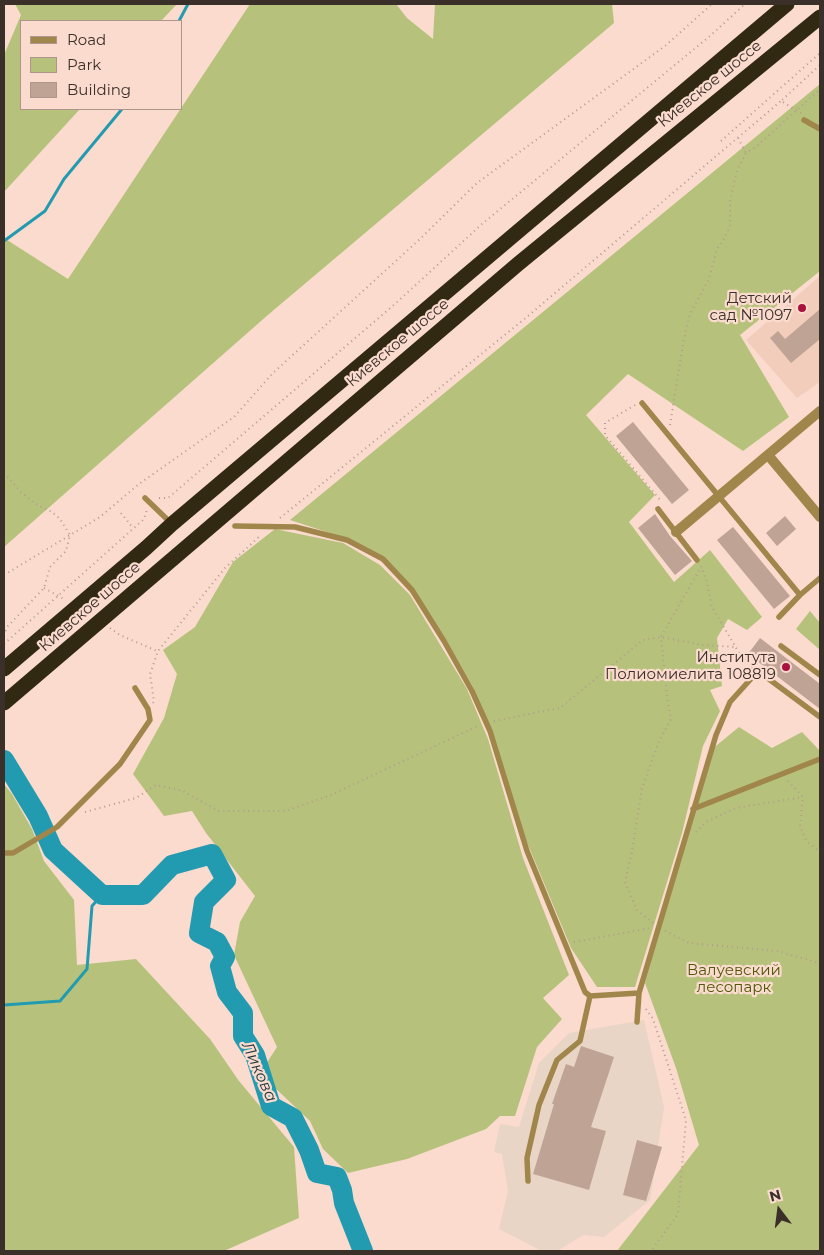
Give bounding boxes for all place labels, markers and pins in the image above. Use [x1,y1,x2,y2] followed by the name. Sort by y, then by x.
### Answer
[710,290,792,325] place label: Детский сад №1097
[796,302,808,314] marker: Детский сад №1097
[605,649,776,684] place label: Института Полиомиелита 108819
[780,661,792,673] marker: Института Полиомиелита 108819

